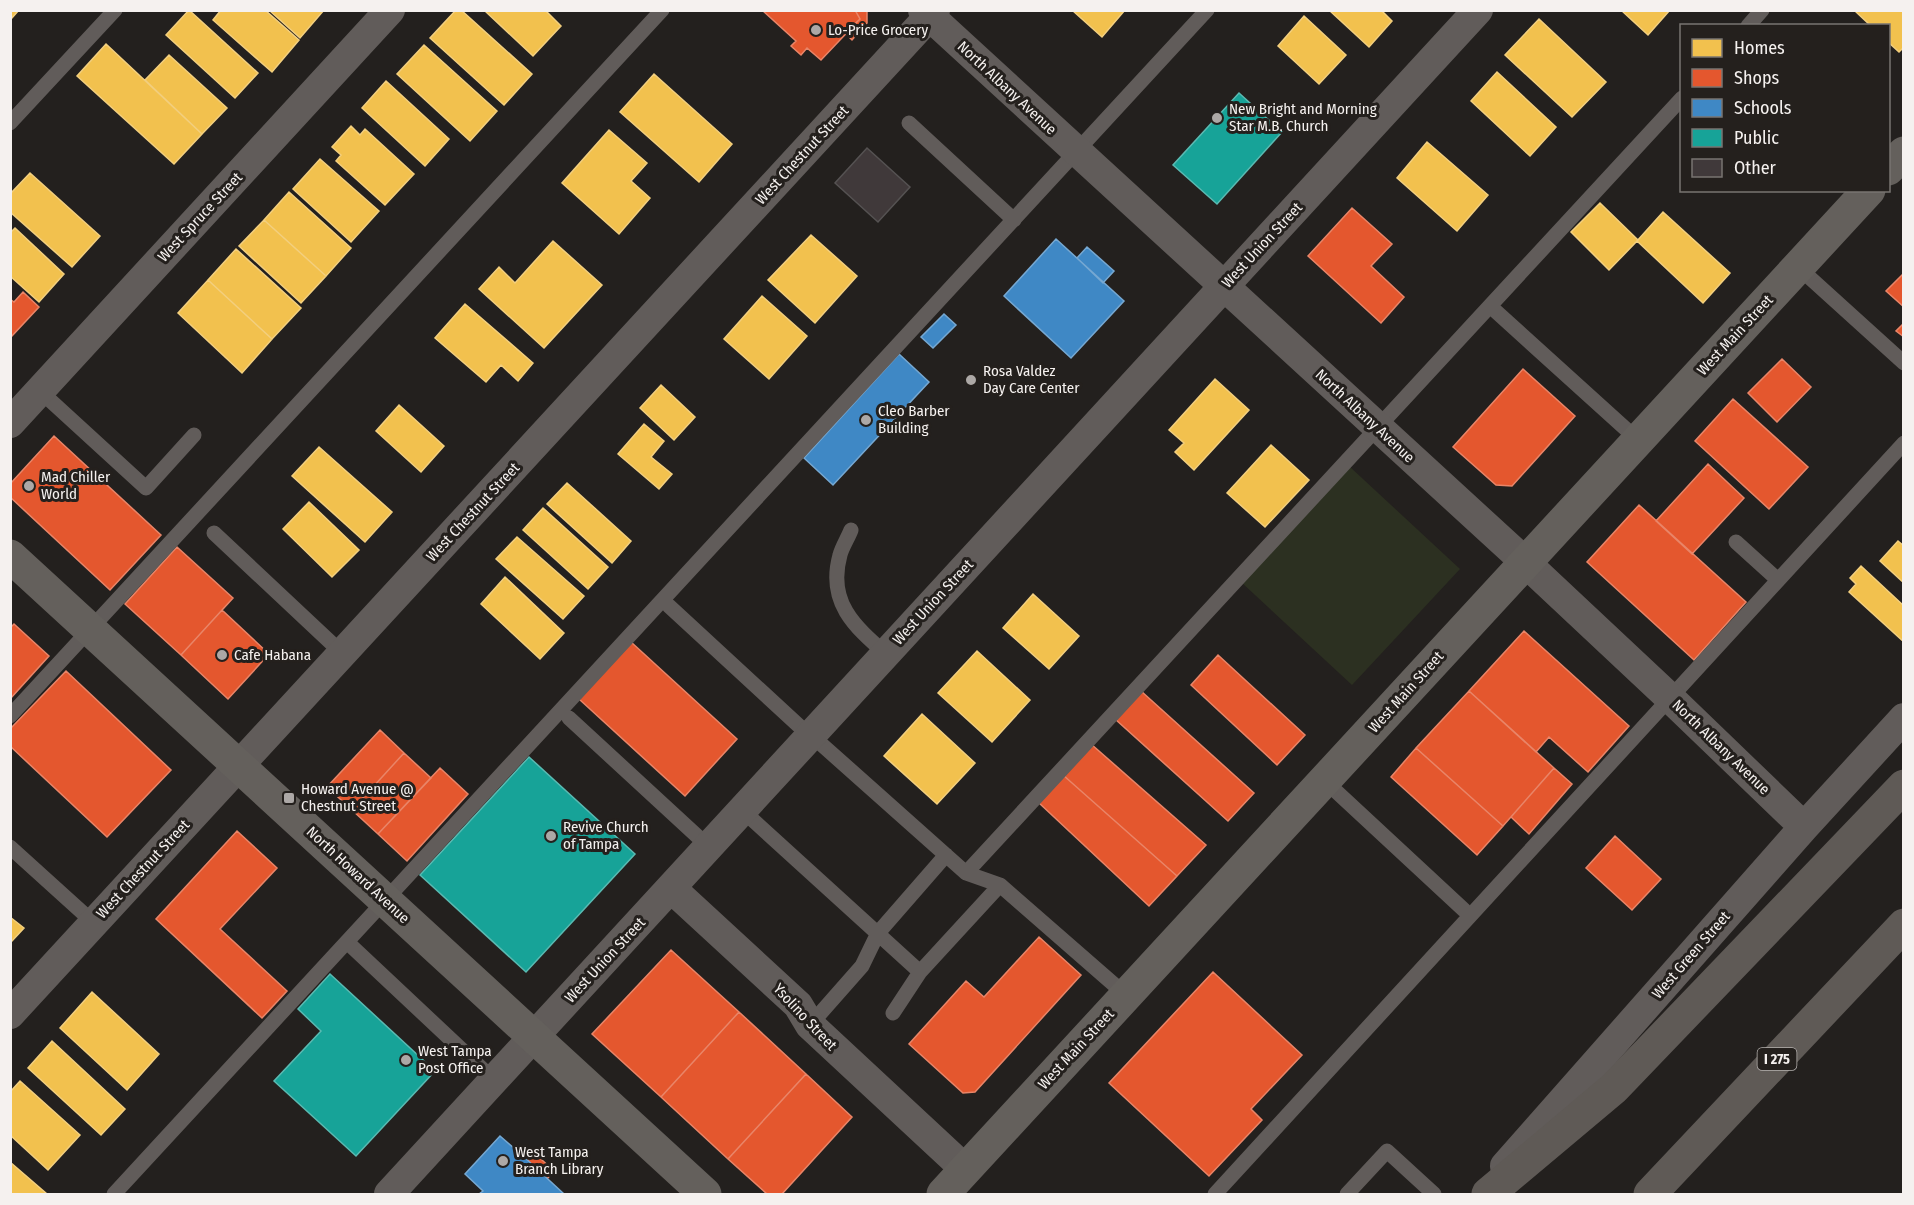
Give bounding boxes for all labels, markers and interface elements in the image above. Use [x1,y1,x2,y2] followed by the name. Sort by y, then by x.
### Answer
[828,21,928,39] place label: Lo-Price Grocery
[809,23,823,37] marker: Lo-Price Grocery
[1680,24,1890,192] legend
[1734,37,1785,59] text: Homes
[954,38,1060,138] street label: North Albany Avenue
[1734,67,1779,89] text: Shops
[1734,97,1792,119] text: Schools
[1229,100,1377,135] place label: New Bright and Morning Star M.B. Church
[752,102,852,208] street label: West Chestnut Street
[1210,111,1224,125] marker: New Bright and Morning Star M.B. Church
[1734,127,1779,149] text: Public
[1734,157,1777,179] text: Other
[154,168,246,265] street label: West Spruce Street
[1218,199,1306,291] street label: West Union Street
[1693,291,1777,379] street label: West Main Street
[983,362,1080,397] place label: Rosa Valdez Day Care Center
[1312,366,1418,466] street label: North Albany Avenue
[964,373,978,387] marker: Rosa Valdez Day Care Center
[878,402,950,437] place label: Cleo Barber Building
[859,413,873,427] marker: Cleo Barber Building
[423,459,523,565] street label: West Chestnut Street
[41,468,111,503] place label: Mad Chiller World
[22,479,36,493] marker: Mad Chiller World
[889,556,977,648] street label: West Union Street
[234,646,311,664] place label: Cafe Habana
[1365,647,1447,736] street label: West Main Street
[215,648,229,662] marker: Cafe Habana
[1668,696,1774,798] street label: North Albany Avenue
[301,780,414,815] place label: Howard Avenue @ Chestnut Street
[282,791,296,805] marker: Howard Avenue @ Chestnut Street
[93,816,193,922] street label: West Chestnut Street
[563,818,649,853] place label: Revive Church of Tampa
[303,823,413,927] street label: North Howard Avenue
[544,829,558,843] marker: Revive Church of Tampa
[1648,908,1734,1002] street label: West Green Street
[561,914,649,1006] street label: West Union Street
[769,980,841,1054] street label: Ysolino Street
[1034,1005,1118,1093] street label: West Main Street
[418,1042,492,1077] place label: West Tampa Post Office
[1758,1048,1796,1070] road number: I 275
[399,1053,413,1067] marker: West Tampa Post Office
[515,1143,604,1178] place label: West Tampa Branch Library
[496,1154,510,1168] marker: West Tampa Branch Library

